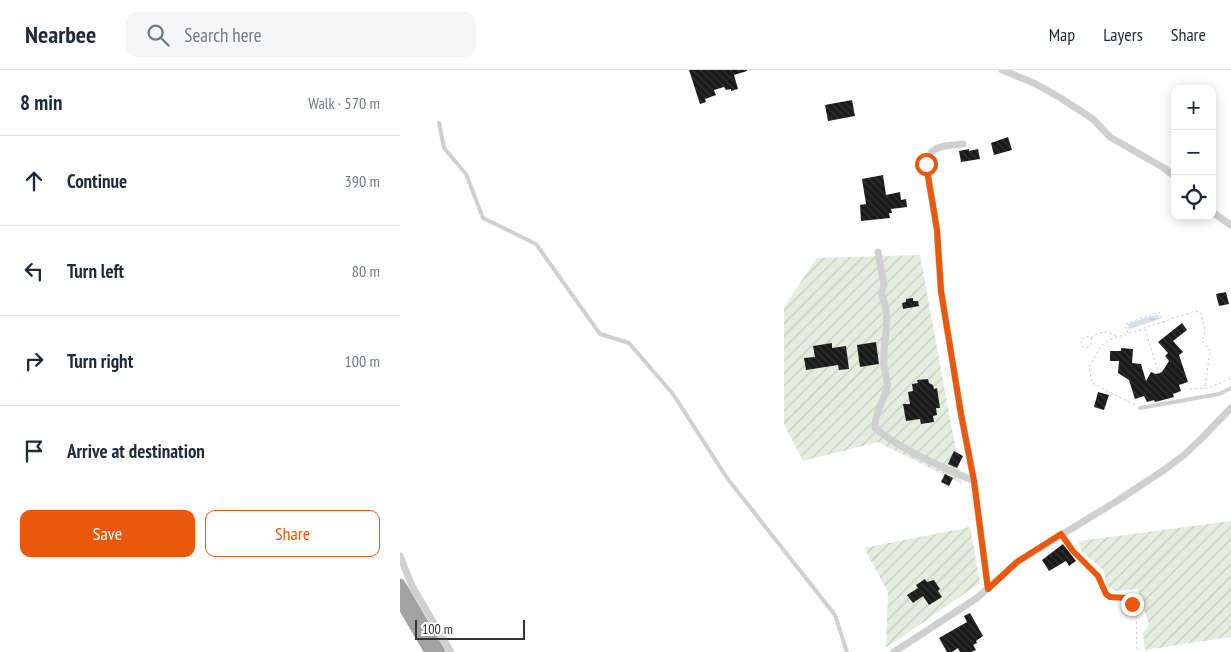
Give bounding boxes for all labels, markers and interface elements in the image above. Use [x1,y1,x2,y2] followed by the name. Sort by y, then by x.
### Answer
[126,12,476,57] search box
[25,19,96,50] text: Nearbee
[144,21,172,49] icon: search
[184,23,262,47] text: Search here
[1049,23,1075,46] text: Map
[1103,23,1143,46] text: Layers
[1171,23,1206,46] text: Share
[1171,85,1216,220] map controls
[1171,85,1216,130] button: +
[20,89,62,116] text: 8 min
[308,93,380,113] text: Walk · 570 m
[1171,130,1216,175] button: −
[915,153,938,176] route start
[20,167,48,195] icon: ahead
[67,169,127,193] text: Continue
[345,171,380,191] text: 390 m
[1171,175,1216,220] button: locate
[20,257,48,285] icon: left
[67,259,124,283] text: Turn left
[352,261,380,281] text: 80 m
[20,347,48,375] icon: right
[67,349,133,373] text: Turn right
[345,351,380,371] text: 100 m
[20,437,48,465] icon: arrive
[67,439,205,463] text: Arrive at destination
[20,510,195,557] button: Save
[205,510,380,557] button: Share
[1121,593,1144,616] route end
[415,617,525,640] scale bar
[422,620,453,638] text: 100 m

